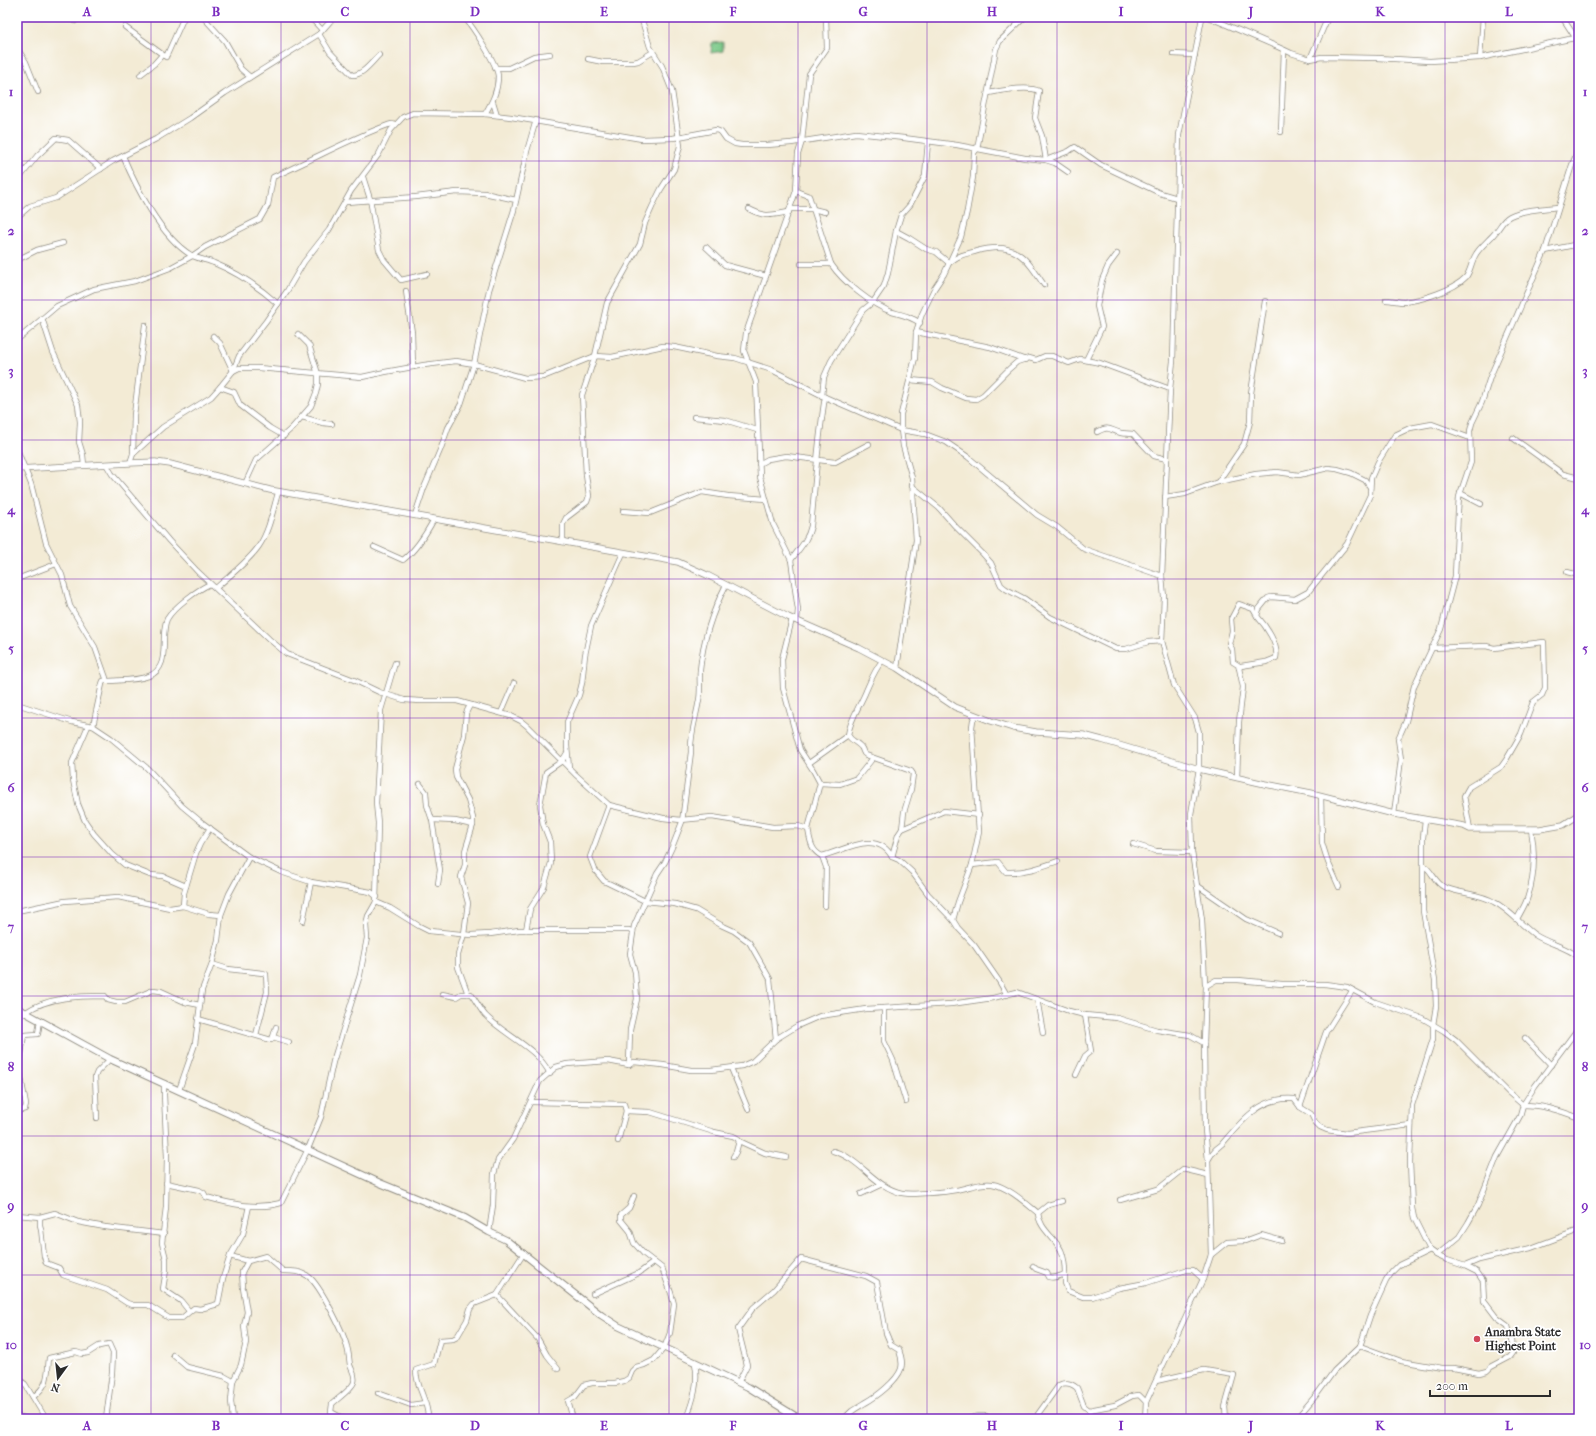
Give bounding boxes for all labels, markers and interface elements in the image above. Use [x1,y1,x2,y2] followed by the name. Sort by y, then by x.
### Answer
[82,4,92,19] text: A
[212,4,221,19] text: B
[341,4,350,19] text: C
[470,4,480,19] text: D
[600,4,608,19] text: E
[729,4,737,19] text: F
[858,4,868,19] text: G
[987,4,998,19] text: H
[1118,4,1124,19] text: I
[1247,4,1254,20] text: J
[1375,4,1386,19] text: K
[1505,4,1514,19] text: L
[9,84,14,99] text: 1
[1583,84,1588,99] text: 1
[8,223,15,238] text: 2
[1582,223,1589,238] text: 2
[8,363,14,379] text: 3
[1582,363,1588,379] text: 3
[6,502,16,518] text: 4
[1580,502,1590,518] text: 4
[8,641,14,656] text: 5
[1582,641,1588,656] text: 5
[7,780,15,795] text: 6
[1581,780,1589,795] text: 6
[7,919,15,934] text: 7
[1581,919,1589,934] text: 7
[8,1059,15,1074] text: 8
[1582,1059,1589,1074] text: 8
[7,1198,15,1214] text: 9
[1581,1198,1589,1214] text: 9
[1484,1325,1561,1354] place label: Anambra State Highest Point
[1472,1334,1482,1344] marker: Anambra State Highest Point
[5,1337,17,1352] text: 10
[1579,1337,1591,1352] text: 10
[38,1358,78,1398] north arrow
[1430,1372,1550,1398] scale bar
[1436,1379,1468,1393] text: 200 m
[49,1380,61,1395] text: N
[82,1418,92,1433] text: A
[212,1418,221,1433] text: B
[341,1418,350,1433] text: C
[470,1418,480,1433] text: D
[600,1418,608,1433] text: E
[729,1418,737,1433] text: F
[858,1418,868,1433] text: G
[987,1418,998,1433] text: H
[1118,1418,1124,1433] text: I
[1247,1418,1254,1434] text: J
[1375,1418,1386,1433] text: K
[1505,1418,1514,1433] text: L

